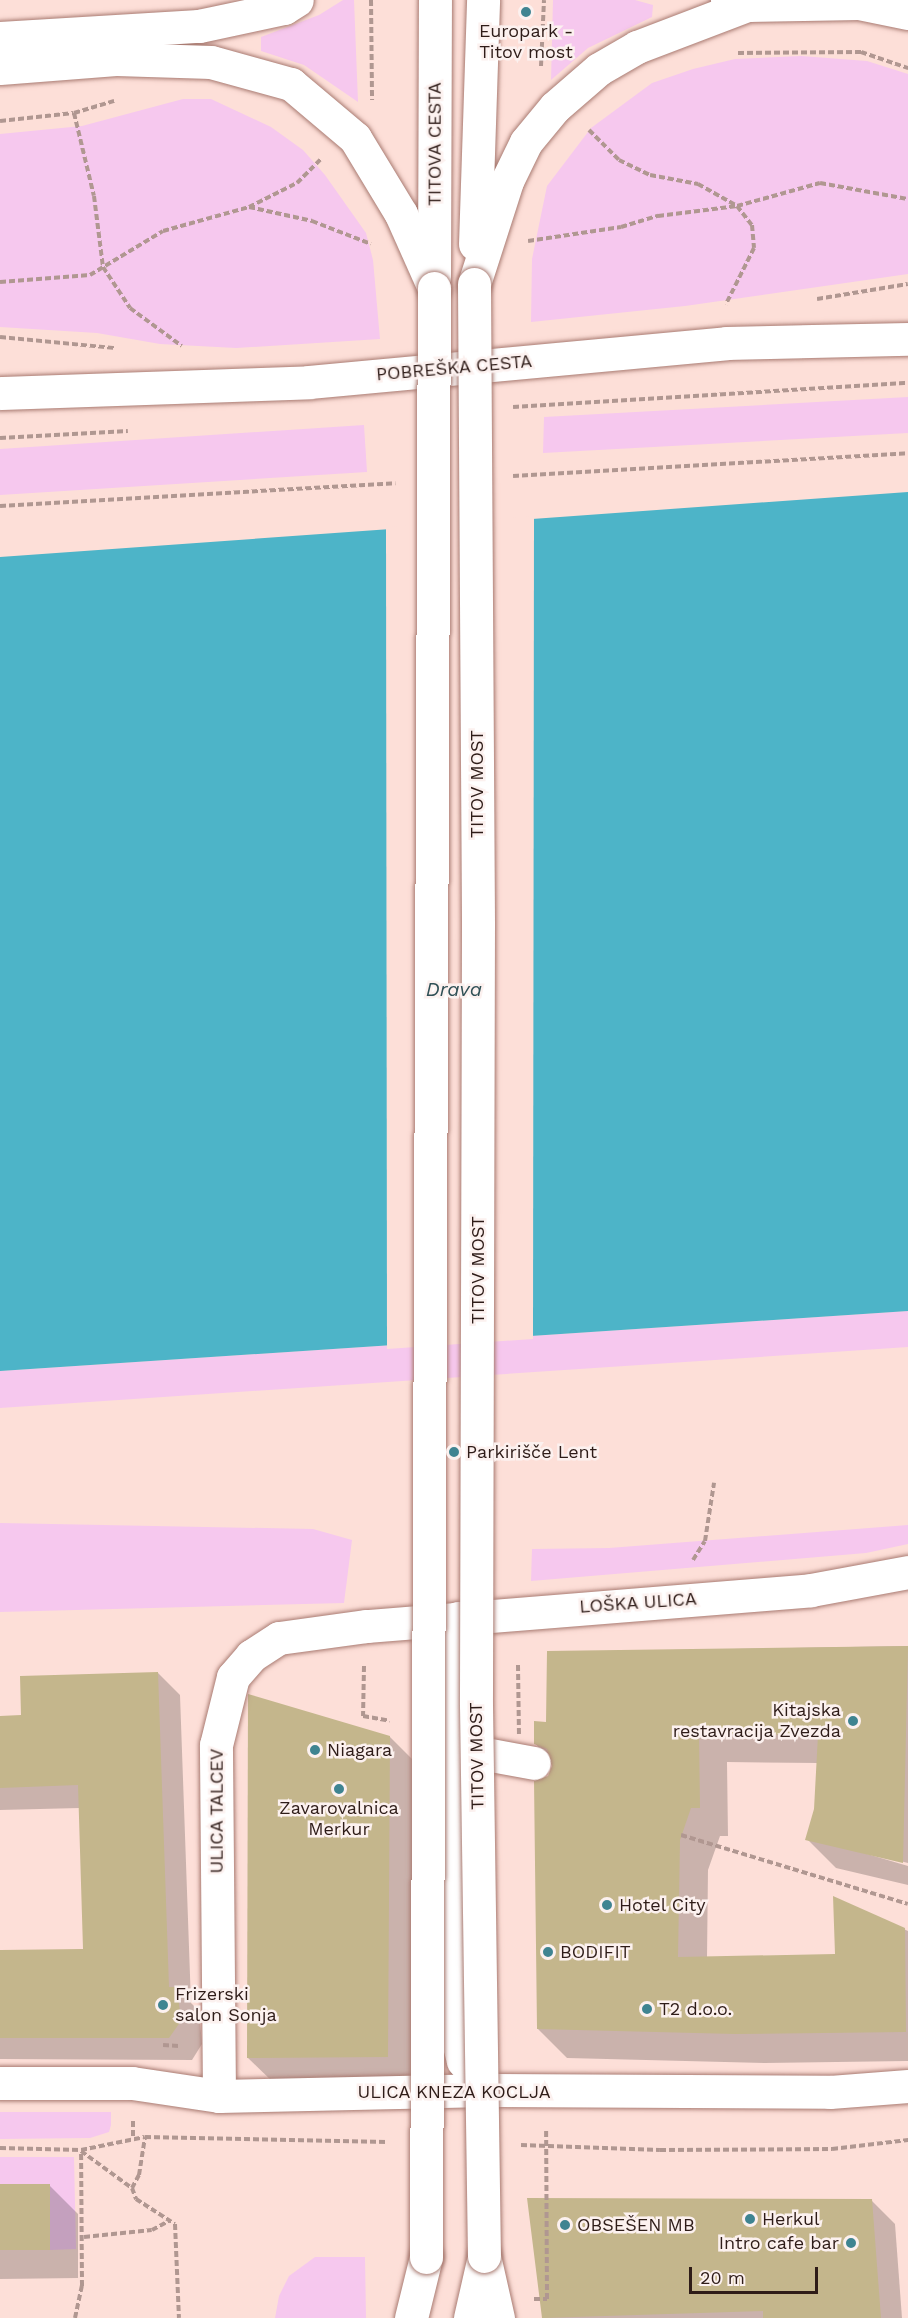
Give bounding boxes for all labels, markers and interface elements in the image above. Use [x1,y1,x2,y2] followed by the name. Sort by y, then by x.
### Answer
[519,5,533,19] marker: Europark - Titov most
[479,21,573,63] place label: Europark - Titov most
[424,82,446,206] street label: TITOVA CESTA
[375,350,533,386] street label: POBREŠKA CESTA
[466,730,488,838] street label: TITOV MOST
[426,977,482,1001] water label: Drava
[467,1216,489,1324] street label: TITOV MOST
[466,1441,597,1463] place label: Parkirišče Lent
[447,1445,461,1459] marker: Parkirišče Lent
[578,1588,698,1618] street label: LOŠKA ULICA
[672,1700,841,1742] place label: Kitajska restavracija Zvezda
[465,1702,489,1810] street label: TITOV MOST
[846,1714,860,1728] marker: Kitajska restavracija Zvezda
[327,1739,392,1761] place label: Niagara
[308,1743,322,1757] marker: Niagara
[206,1748,228,1874] street label: ULICA TALCEV
[332,1782,346,1796] marker: Zavarovalnica Merkur
[279,1798,399,1840] place label: Zavarovalnica Merkur
[619,1894,706,1916] place label: Hotel City
[600,1898,614,1912] marker: Hotel City
[560,1941,631,1963] place label: BODIFIT
[541,1945,555,1959] marker: BODIFIT
[175,1984,277,2026] place label: Frizerski salon Sonja
[156,1998,170,2012] marker: Frizerski salon Sonja
[659,1998,732,2020] place label: T2 d.o.o.
[640,2002,654,2016] marker: T2 d.o.o.
[357,2081,551,2103] street label: ULICA KNEZA KOCLJA
[762,2208,820,2230] place label: Herkul
[743,2212,757,2226] marker: Herkul
[577,2214,695,2236] place label: OBSEŠEN MB
[558,2218,572,2232] marker: OBSEŠEN MB
[719,2232,839,2254] place label: Intro cafe bar
[844,2236,858,2250] marker: Intro cafe bar
[692,2255,821,2293] scale bar
[700,2267,745,2288] text: 20 m

